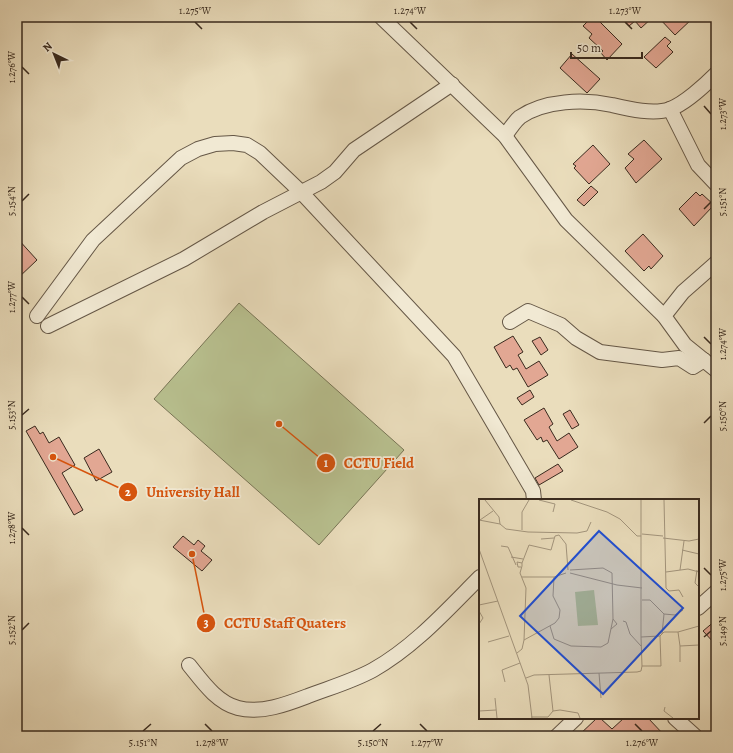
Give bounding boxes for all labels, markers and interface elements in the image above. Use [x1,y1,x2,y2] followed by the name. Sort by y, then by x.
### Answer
[179,4,212,17] text: 1.275°W
[394,4,427,17] text: 1.274°W
[609,4,642,17] text: 1.273°W
[34,34,74,74] north arrow
[571,34,642,60] scale bar
[39,39,56,55] text: N
[577,40,601,56] text: 50 m
[5,50,18,83] text: 1.276°W
[716,97,729,130] text: 1.273°W
[5,186,18,216] text: 5.154°N
[716,188,729,216] text: 5.151°N
[5,280,18,313] text: 1.277°W
[716,327,729,360] text: 1.274°W
[5,400,18,430] text: 5.153°N
[716,401,729,431] text: 5.150°N
[316,449,423,476] callout: CCTU Field
[344,453,415,473] text: CCTU Field
[324,455,329,471] text: 1
[118,479,248,506] callout: University Hall
[146,482,240,502] text: University Hall
[125,484,131,500] text: 2
[479,499,699,719] inset map
[5,511,18,544] text: 1.278°W
[716,558,729,591] text: 1.275°W
[196,609,354,636] callout: CCTU Staff Quaters
[224,613,346,633] text: CCTU Staff Quaters
[5,615,18,645] text: 5.152°N
[203,615,209,631] text: 3
[716,616,729,646] text: 5.149°N
[129,736,157,749] text: 5.151°N
[196,736,229,749] text: 1.278°W
[358,736,388,749] text: 5.150°N
[411,736,444,749] text: 1.277°W
[626,736,659,749] text: 1.276°W

